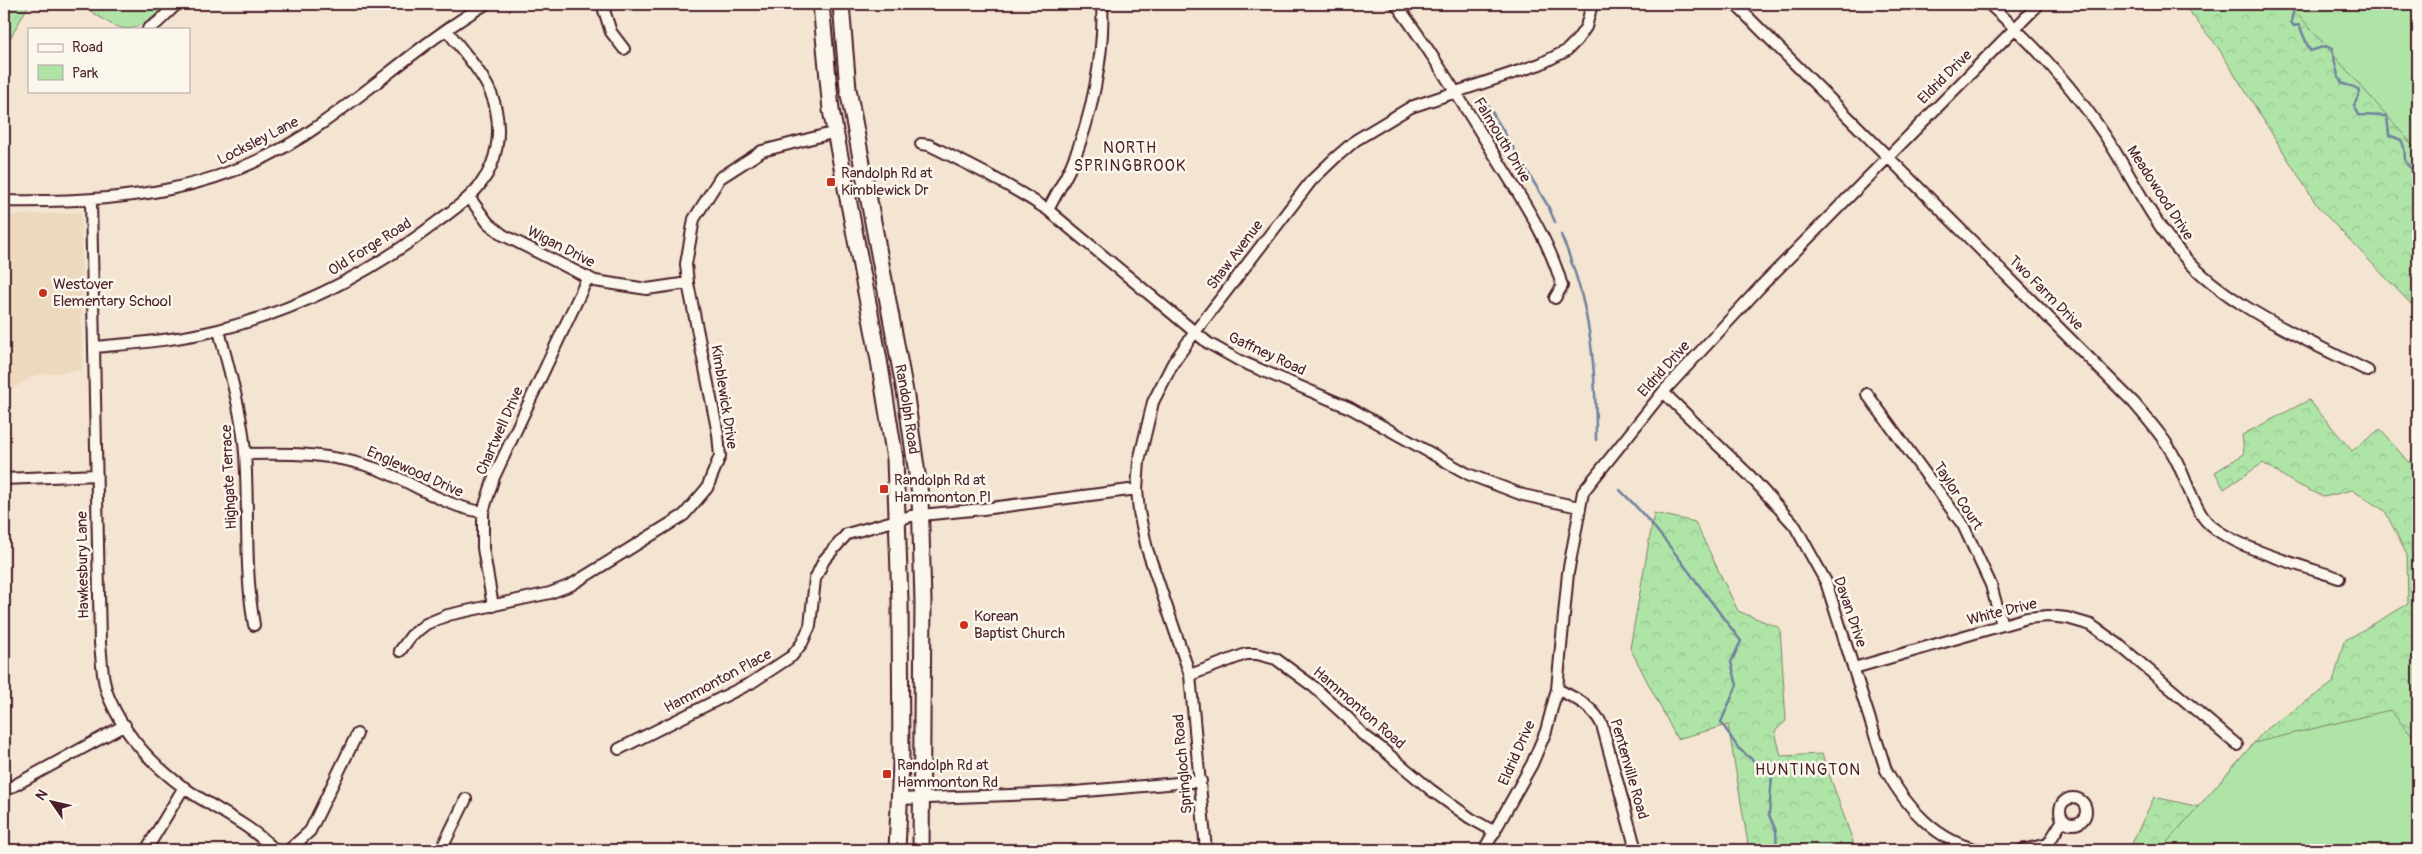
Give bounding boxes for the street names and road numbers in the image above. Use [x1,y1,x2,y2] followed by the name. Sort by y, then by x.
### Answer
[1914,45,1977,108] street label: Eldrid Drive
[1469,94,1535,187] street label: Falmouth Drive
[214,112,302,170] street label: Locksley Lane
[2122,142,2198,244] street label: Meadowood Drive
[325,214,415,280] street label: Old Forge Road
[1203,216,1268,294] street label: Shaw Avenue
[524,222,599,272] street label: Wigan Drive
[2005,252,2088,335] street label: Two Farm Drive
[1225,328,1309,380] street label: Gaffney Road
[1634,336,1695,401] street label: Eldrid Drive
[706,344,742,451] street label: Kimblewick Drive
[891,363,924,456] street label: Randolph Road
[472,383,528,478] street label: Chartwell Drive
[217,423,241,530] street label: Highgate Terrace
[364,442,467,502] street label: Englewood Drive
[1929,458,1988,534] street label: Taylor Court
[73,510,93,619] street label: Hawkesbury Lane
[1829,574,1871,650] street label: Davan Drive
[1965,594,2040,630] street label: White Drive
[661,644,775,717] street label: Hammonton Place
[1309,663,1409,753] street label: Hammonton Road
[1169,713,1197,815] street label: Springloch Road
[1494,717,1540,789] street label: Eldrid Drive
[1606,717,1652,821] street label: Pentenville Road

